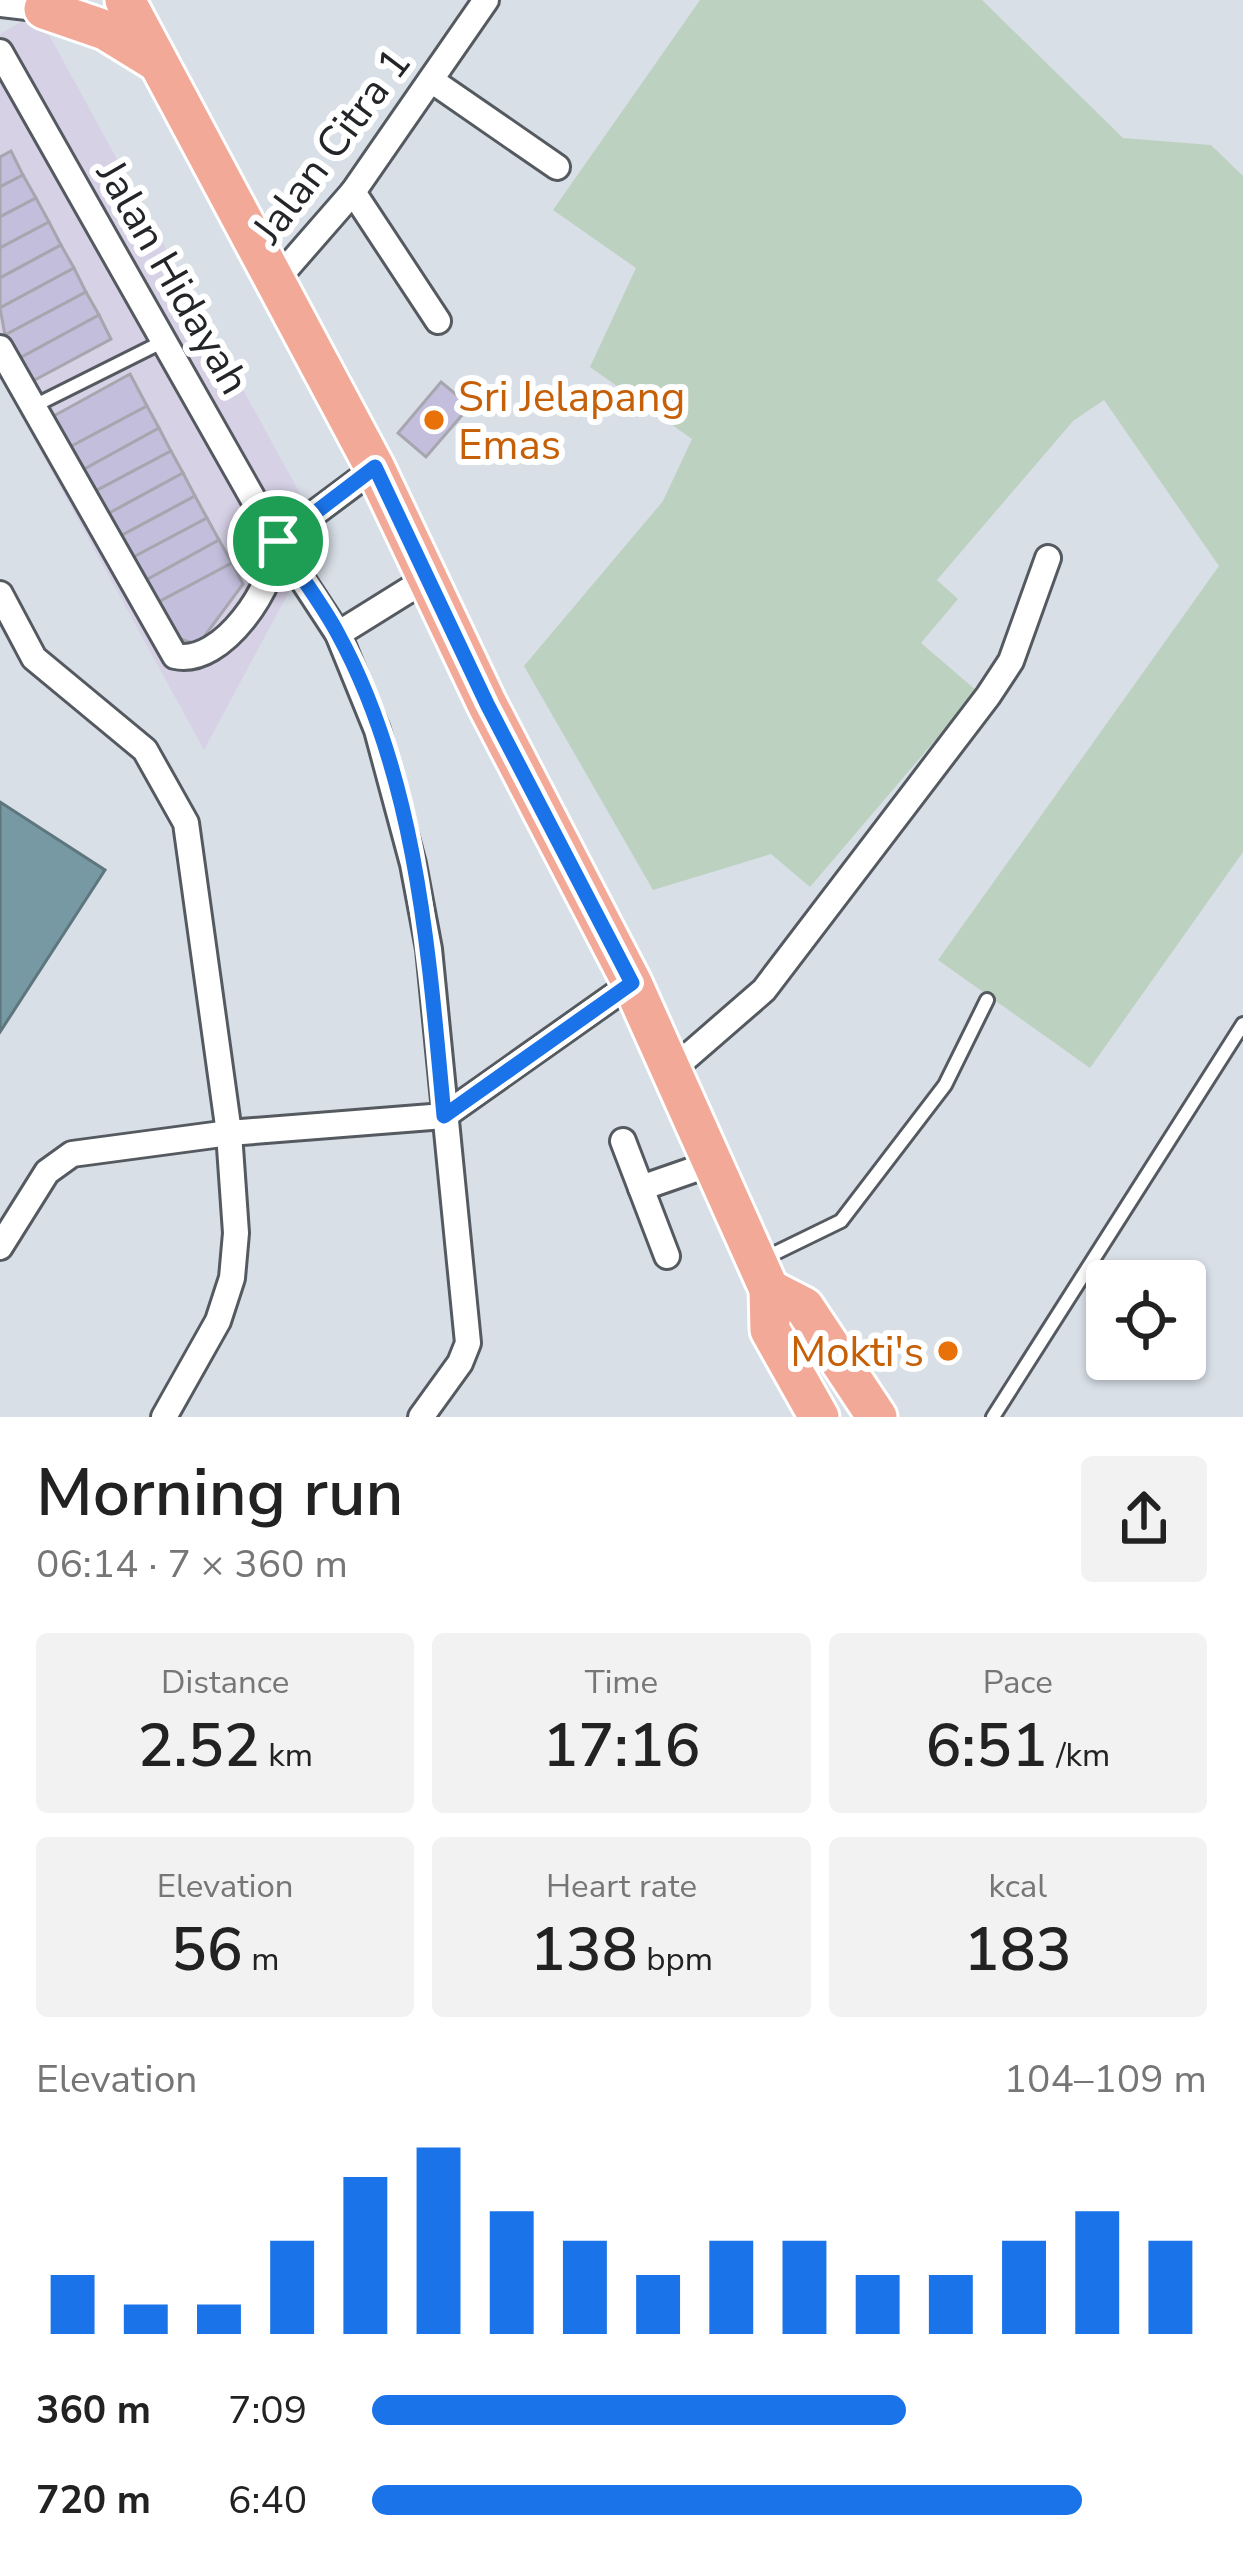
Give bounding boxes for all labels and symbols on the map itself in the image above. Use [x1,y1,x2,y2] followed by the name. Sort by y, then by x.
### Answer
[239,37,424,256] street label: Jalan Citra 1
[82,150,263,405] street label: Jalan Hidayah
[458,369,685,474] place label: Sri Jelapang Emas
[421,407,447,433] marker: Sri Jelapang Emas
[227,490,329,592] pin
[790,1324,924,1381] place label: Mokti's
[935,1338,961,1364] marker: Mokti's

